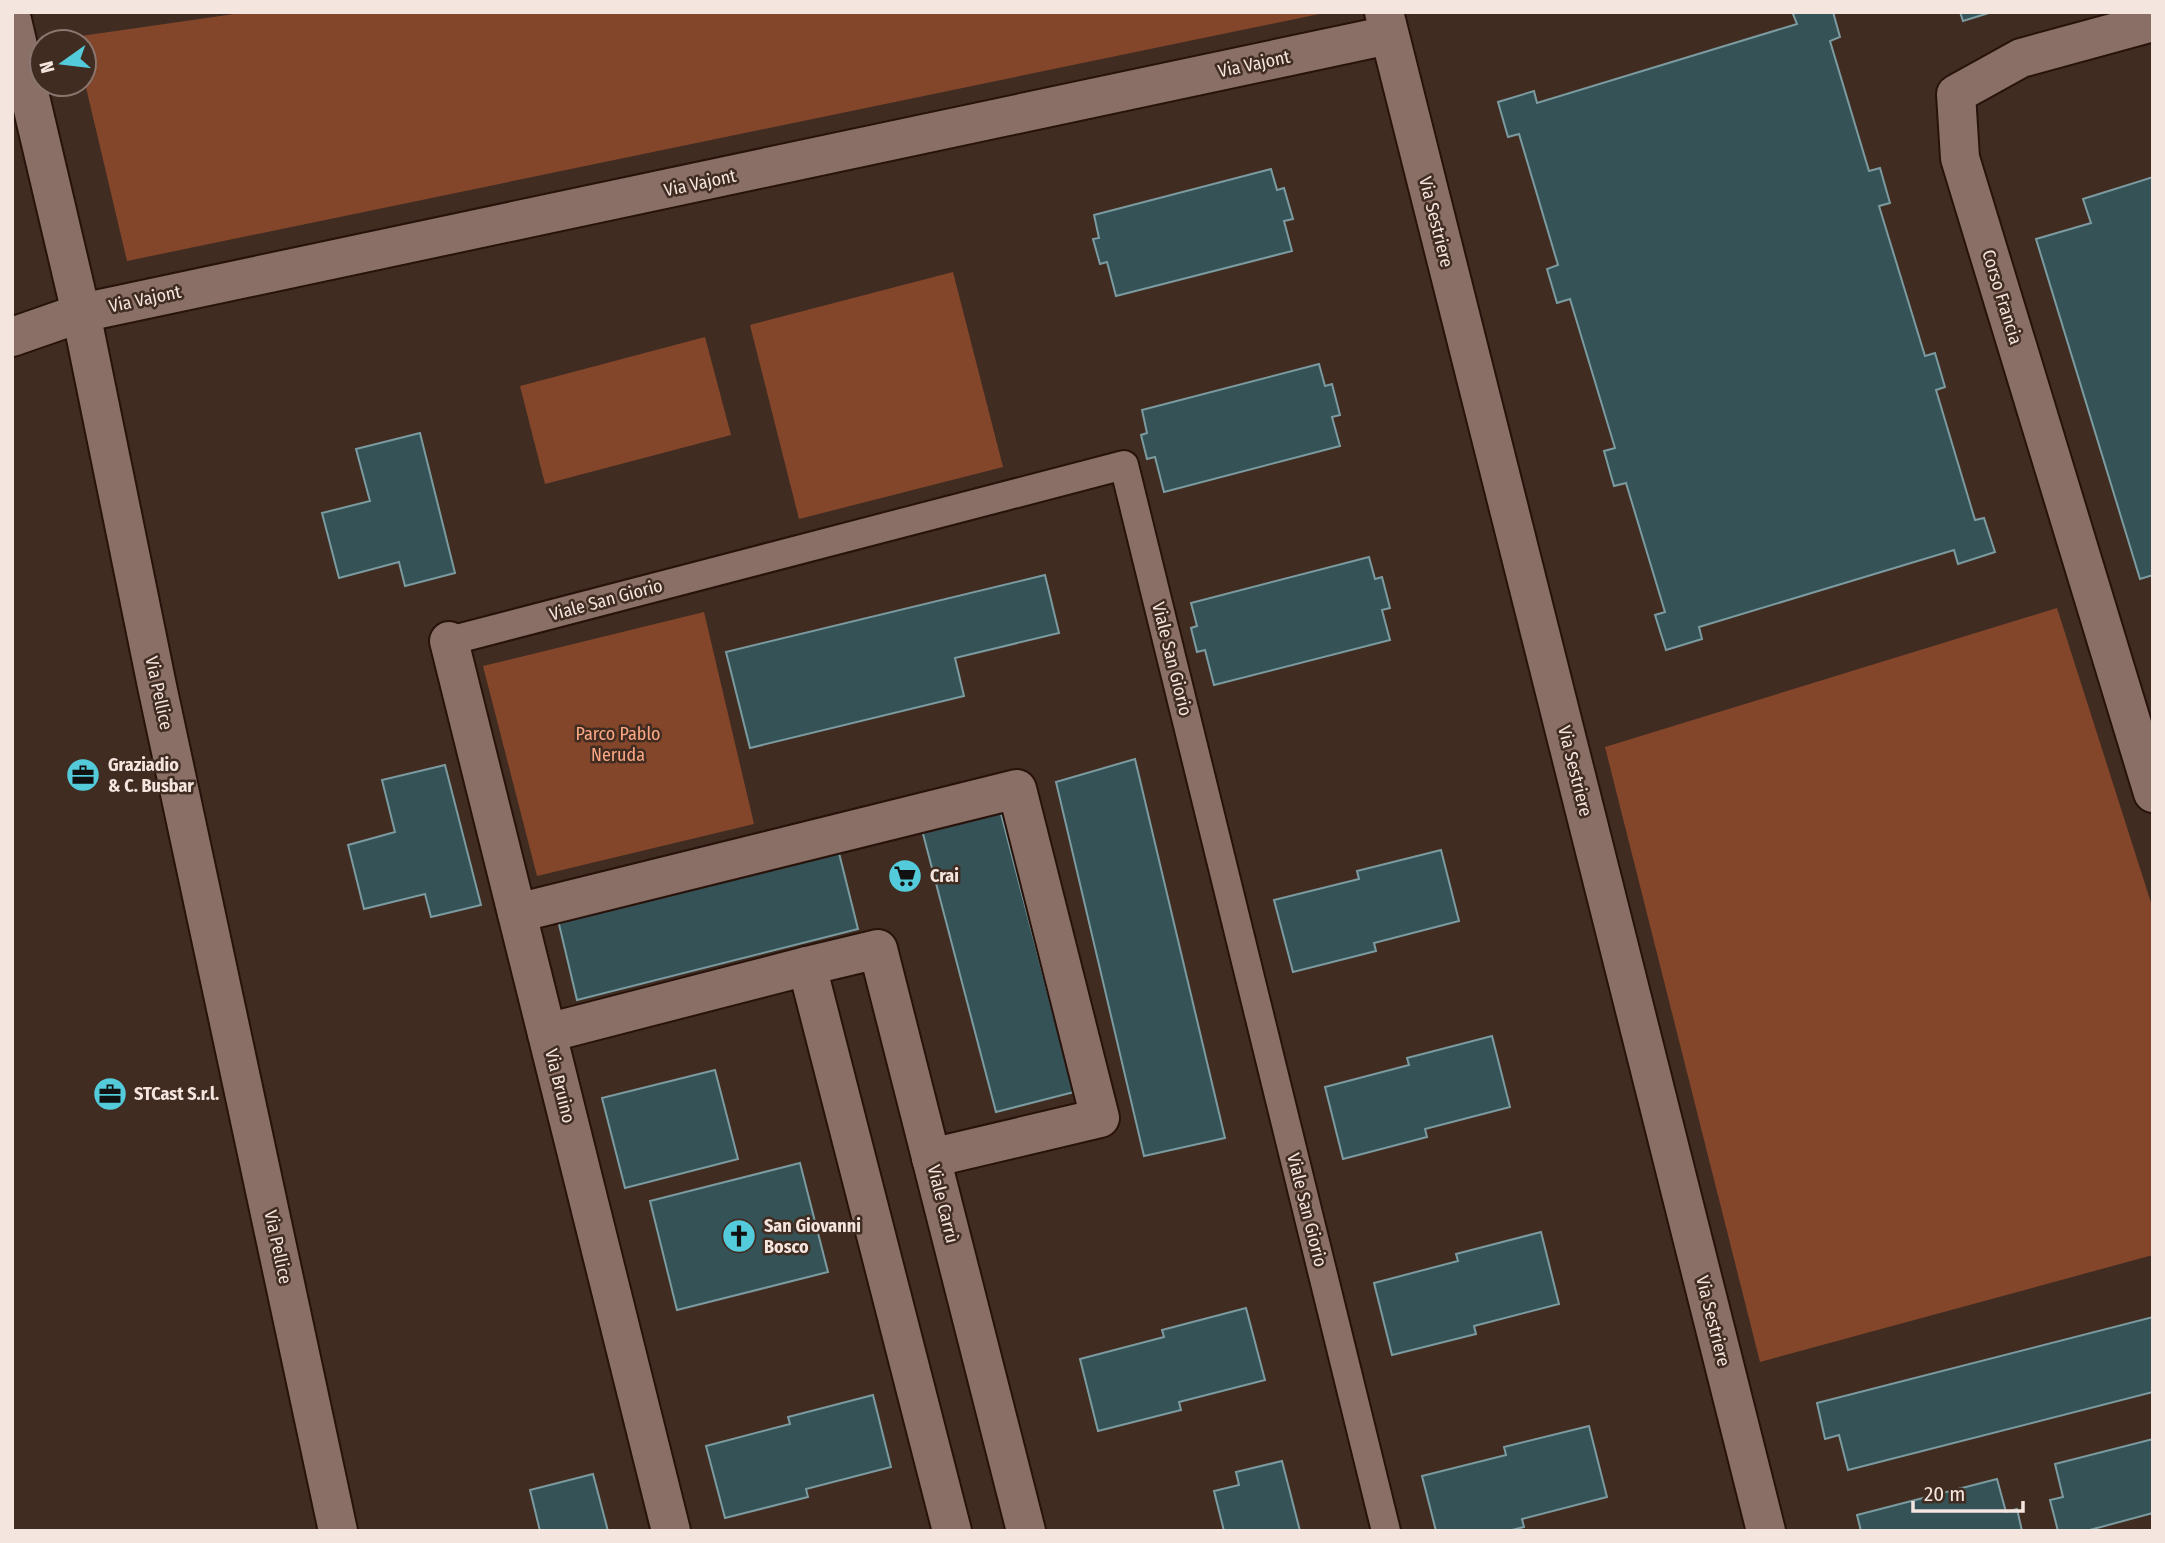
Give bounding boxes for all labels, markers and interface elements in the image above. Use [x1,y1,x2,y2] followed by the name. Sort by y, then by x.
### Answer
[28,28,98,98] north arrow
[1216,46,1292,82] street label: Via Vajont
[34,59,60,75] text: N
[662,165,738,201] street label: Via Vajont
[1414,174,1458,270] street label: Via Sestriere
[1977,247,2027,347] street label: Corso Francia
[107,281,183,317] street label: Via Vajont
[547,574,665,626] street label: Viale San Giorio
[1147,600,1197,718] street label: Viale San Giorio
[140,654,178,732] street label: Via Pellice
[575,723,661,766] park label: Parco Pablo Neruda
[1553,723,1597,819] street label: Via Sestriere
[108,754,194,797] place label: Graziadio & C. Busbar
[64,756,102,794] office icon: Graziadio & C. Busbar
[886,857,924,895] supermarket icon: Crai
[930,865,959,887] place label: Crai
[540,1047,580,1125] street label: Via Bruino
[91,1075,129,1113] office icon: STCast S.r.l.
[134,1083,219,1105] place label: STCast S.r.l.
[1282,1151,1332,1269] street label: Viale San Giorio
[923,1163,963,1245] street label: Viale Carrù
[259,1208,297,1286] street label: Via Pellice
[764,1215,861,1258] place label: San Giovanni Bosco
[720,1217,758,1255] church icon: San Giovanni Bosco
[1691,1273,1735,1369] street label: Via Sestriere
[1913,1470,2023,1514] scale bar
[1924,1481,1965,1507] text: 20 m

